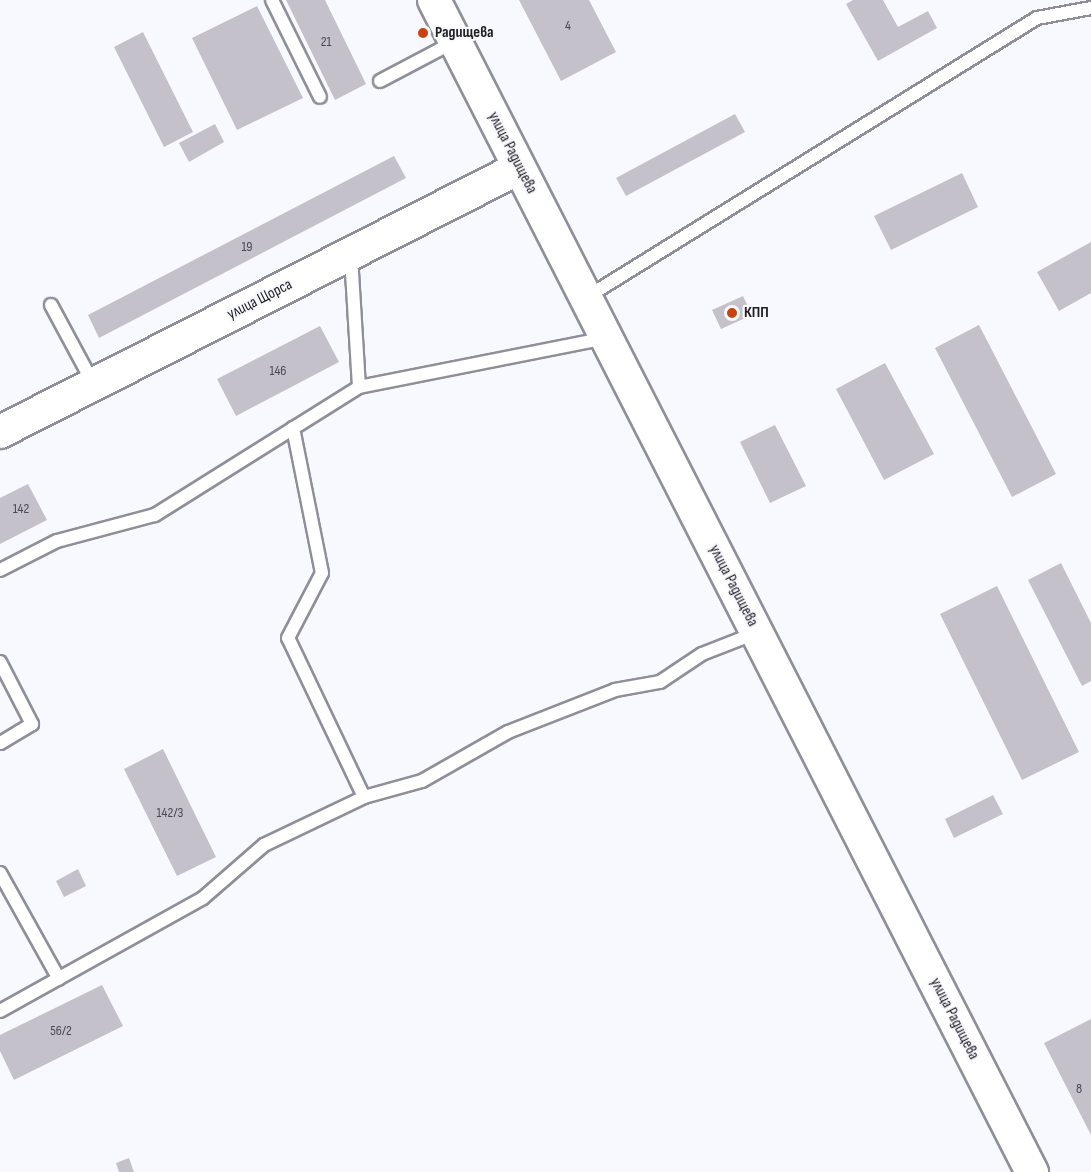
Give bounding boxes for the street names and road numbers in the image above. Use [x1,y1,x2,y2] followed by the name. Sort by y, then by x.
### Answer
[483,109,541,197] street label: улица Радищева
[224,275,296,325] street label: улица Щорса
[704,542,762,630] street label: улица Радищева
[925,975,983,1063] street label: улица Радищева

